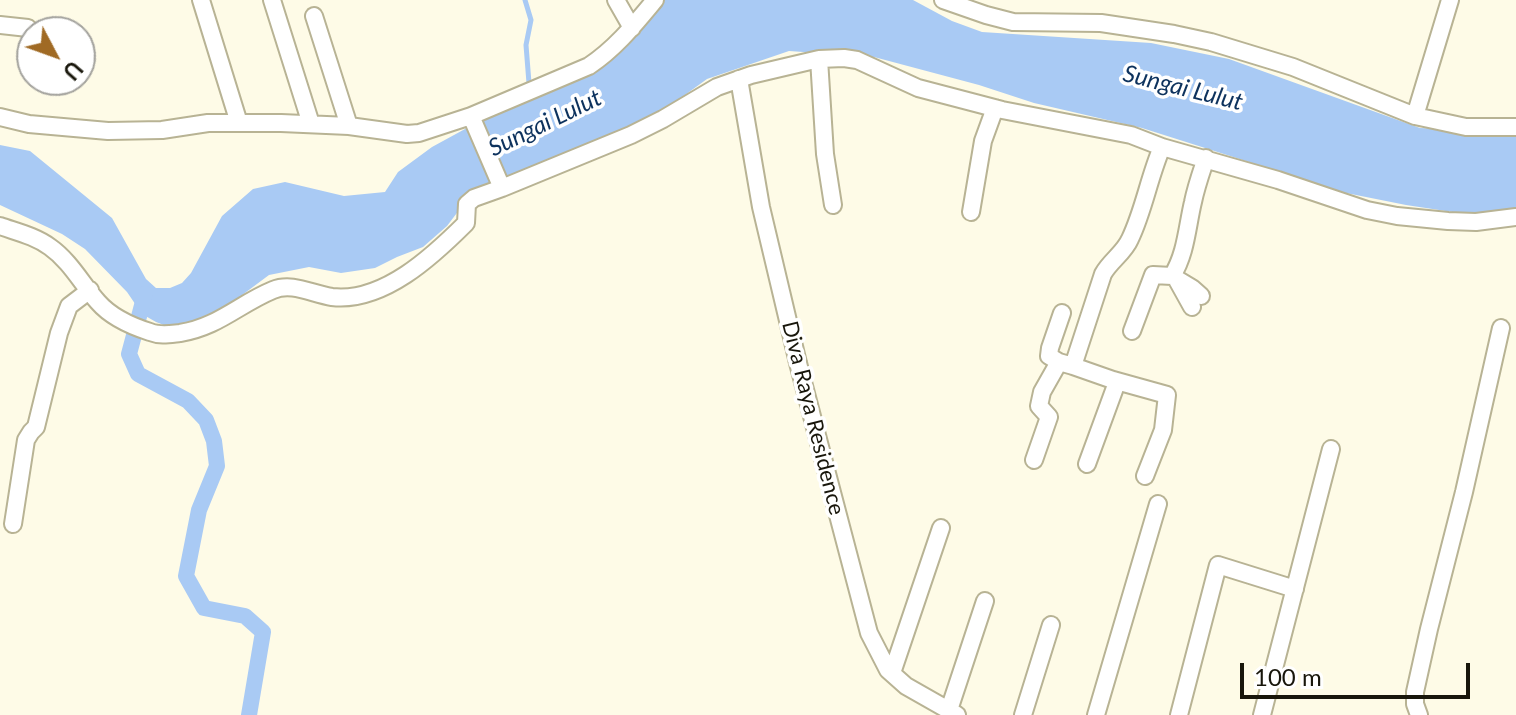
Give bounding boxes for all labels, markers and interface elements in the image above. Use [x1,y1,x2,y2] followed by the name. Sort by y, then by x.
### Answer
[16,16,96,96] north arrow
[57,56,89,86] text: U
[1120,59,1246,117] water label: Sungai Lulut
[484,83,606,163] water label: Sungai Lulut
[776,318,850,518] street label: Diva Raya Residence
[1244,647,1474,697] scale bar
[1254,662,1322,691] text: 100 m

